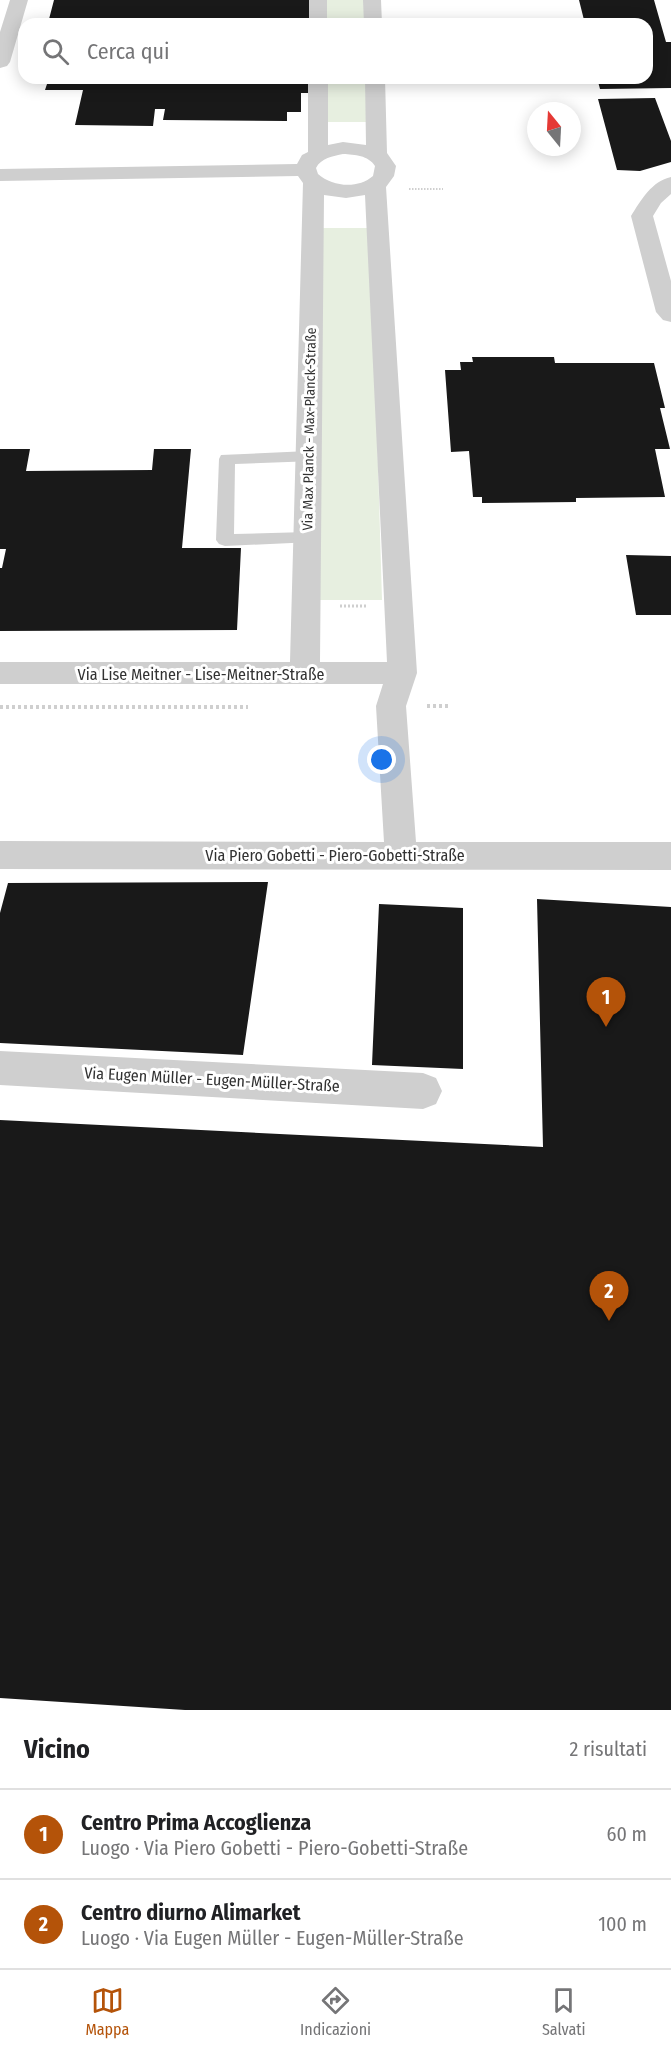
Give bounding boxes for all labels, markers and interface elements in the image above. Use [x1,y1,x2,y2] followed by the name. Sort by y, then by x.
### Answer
[18,18,653,84] search box
[39,35,72,68] icon: search
[87,38,170,65] text: Cerca qui
[527,102,581,156] north arrow
[299,327,320,531] street label: Via Max Planck - Max-Planck-Straße
[78,665,324,684] street label: Via Lise Meitner - Lise-Meitner-Straße
[367,745,396,774] your location
[205,846,465,865] street label: Via Piero Gobetti - Piero-Gobetti-Straße
[586,978,626,1027] pin: 1
[84,1063,340,1096] street label: Via Eugen Müller - Eugen-Müller-Straße
[590,1272,628,1321] pin: 2
[24,1734,90,1765] text: Vicino
[569,1737,647,1761] text: 2 risultati
[81,1809,311,1836] text: Centro Prima Accoglienza
[39,1822,48,1846] text: 1
[607,1822,647,1846] text: 60 m
[81,1836,468,1860] text: Luogo · Via Piero Gobetti - Piero-Gobetti-Straße
[81,1899,301,1926] text: Centro diurno Alimarket
[39,1912,48,1936] text: 2
[598,1912,647,1936] text: 100 m
[81,1926,464,1950] text: Luogo · Via Eugen Müller - Eugen-Müller-Straße
[85,1984,129,2039] tab: Mappa
[300,1984,371,2039] tab: Indicazioni
[542,1984,586,2039] tab: Salvati

